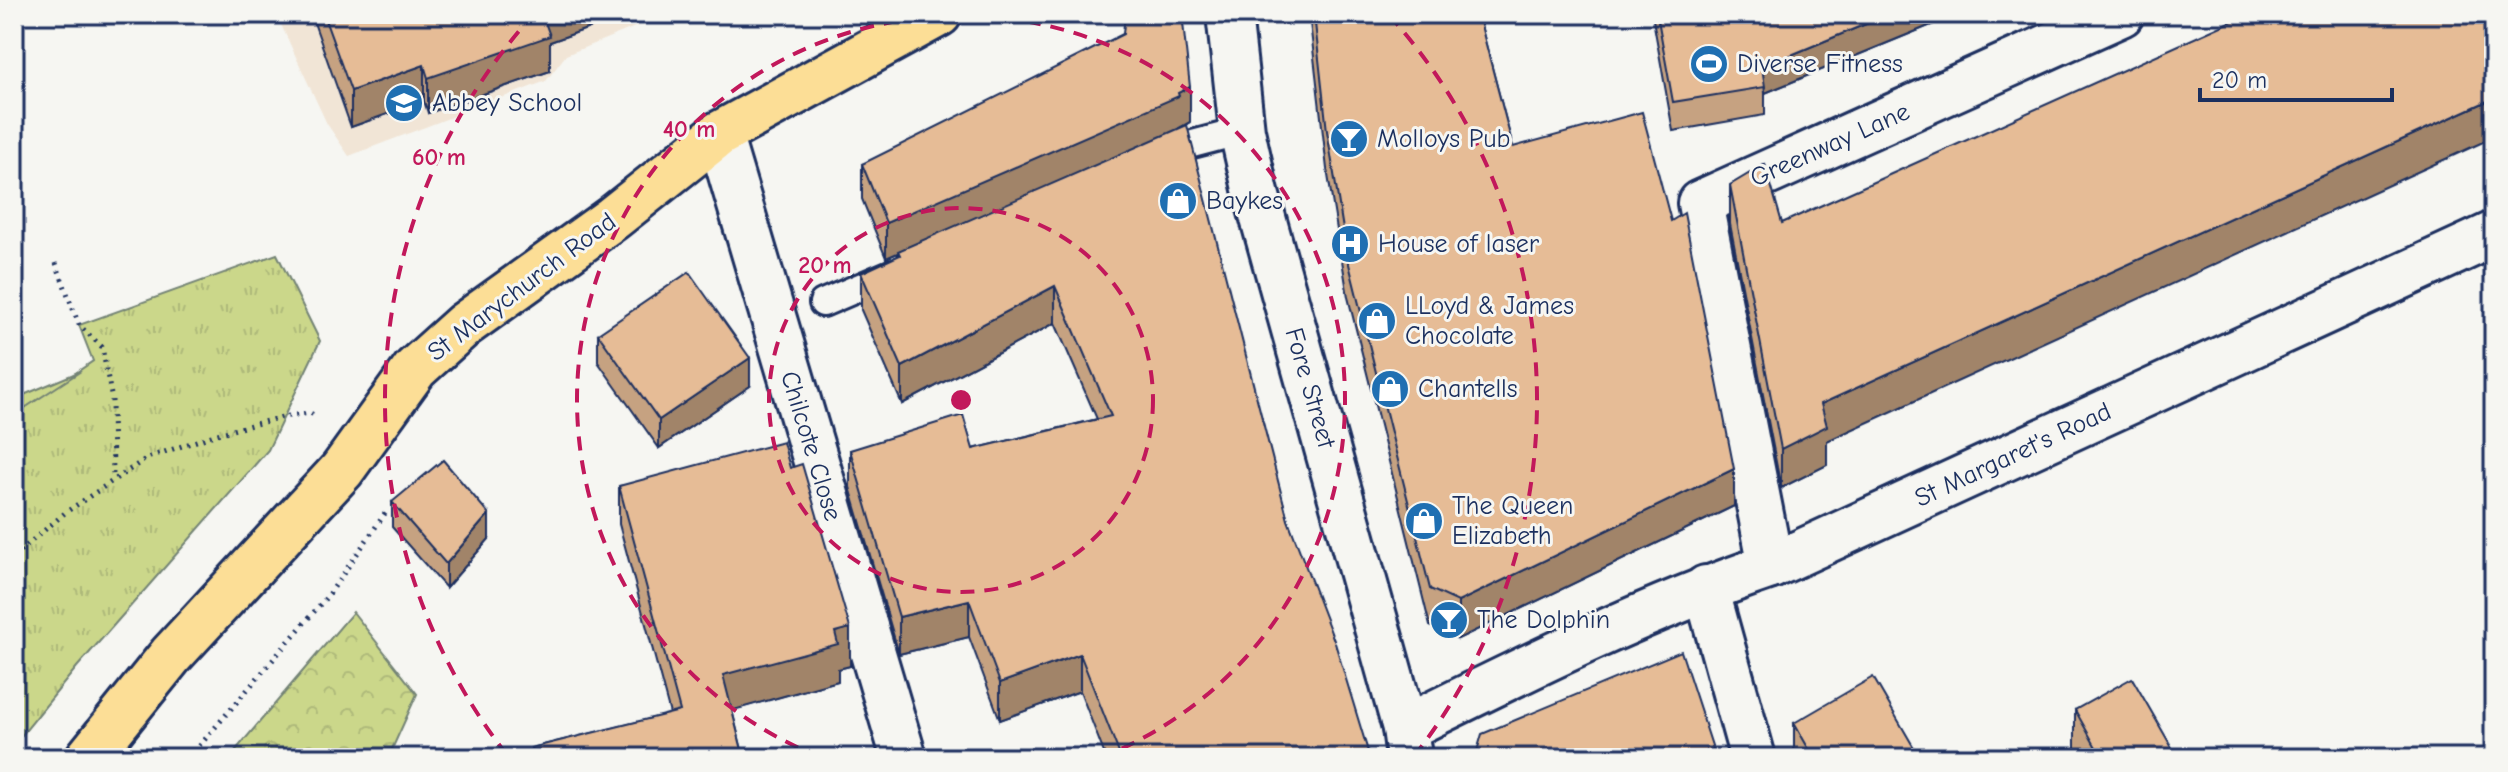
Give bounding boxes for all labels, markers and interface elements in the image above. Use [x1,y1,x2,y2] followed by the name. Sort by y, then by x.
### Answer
[1688,43,1730,85] sports icon: Diverse Fitness
[1737,49,1903,79] place label: Diverse Fitness
[2200,52,2392,102] scale bar
[2212,66,2267,94] text: 20 m
[383,82,425,124] school or university icon: Abbey School
[432,88,582,118] place label: Abbey School
[1746,97,1914,193] street label: Greenway Lane
[663,115,715,143] text: 40 m
[1328,118,1370,160] bar icon: Molloys Pub
[1377,124,1510,154] place label: Molloys Pub
[412,143,466,171] text: 60 m
[1157,180,1199,222] shop icon: Baykes
[1206,186,1283,216] place label: Baykes
[422,206,622,368] street label: St Marychurch Road
[1329,223,1371,265] hospital icon: House of laser
[1378,229,1540,259] place label: House of laser
[798,251,852,279] text: 20 m
[1405,291,1574,351] place label: LLoyd & James Chocolate
[1356,300,1398,342] shop icon: LLoyd & James Chocolate
[1279,324,1342,453] street label: Fore Street
[774,368,848,524] street label: Chilcote Close
[1369,368,1411,410] shop icon: Chantells
[1418,374,1518,404] place label: Chantells
[947,386,975,414] centre of rings
[1910,396,2116,514] street label: St Margaret's Road
[1452,491,1573,551] place label: The Queen Elizabeth
[1403,500,1445,542] shop icon: The Queen Elizabeth
[1428,599,1470,641] bar icon: The Dolphin
[1477,605,1610,635] place label: The Dolphin

